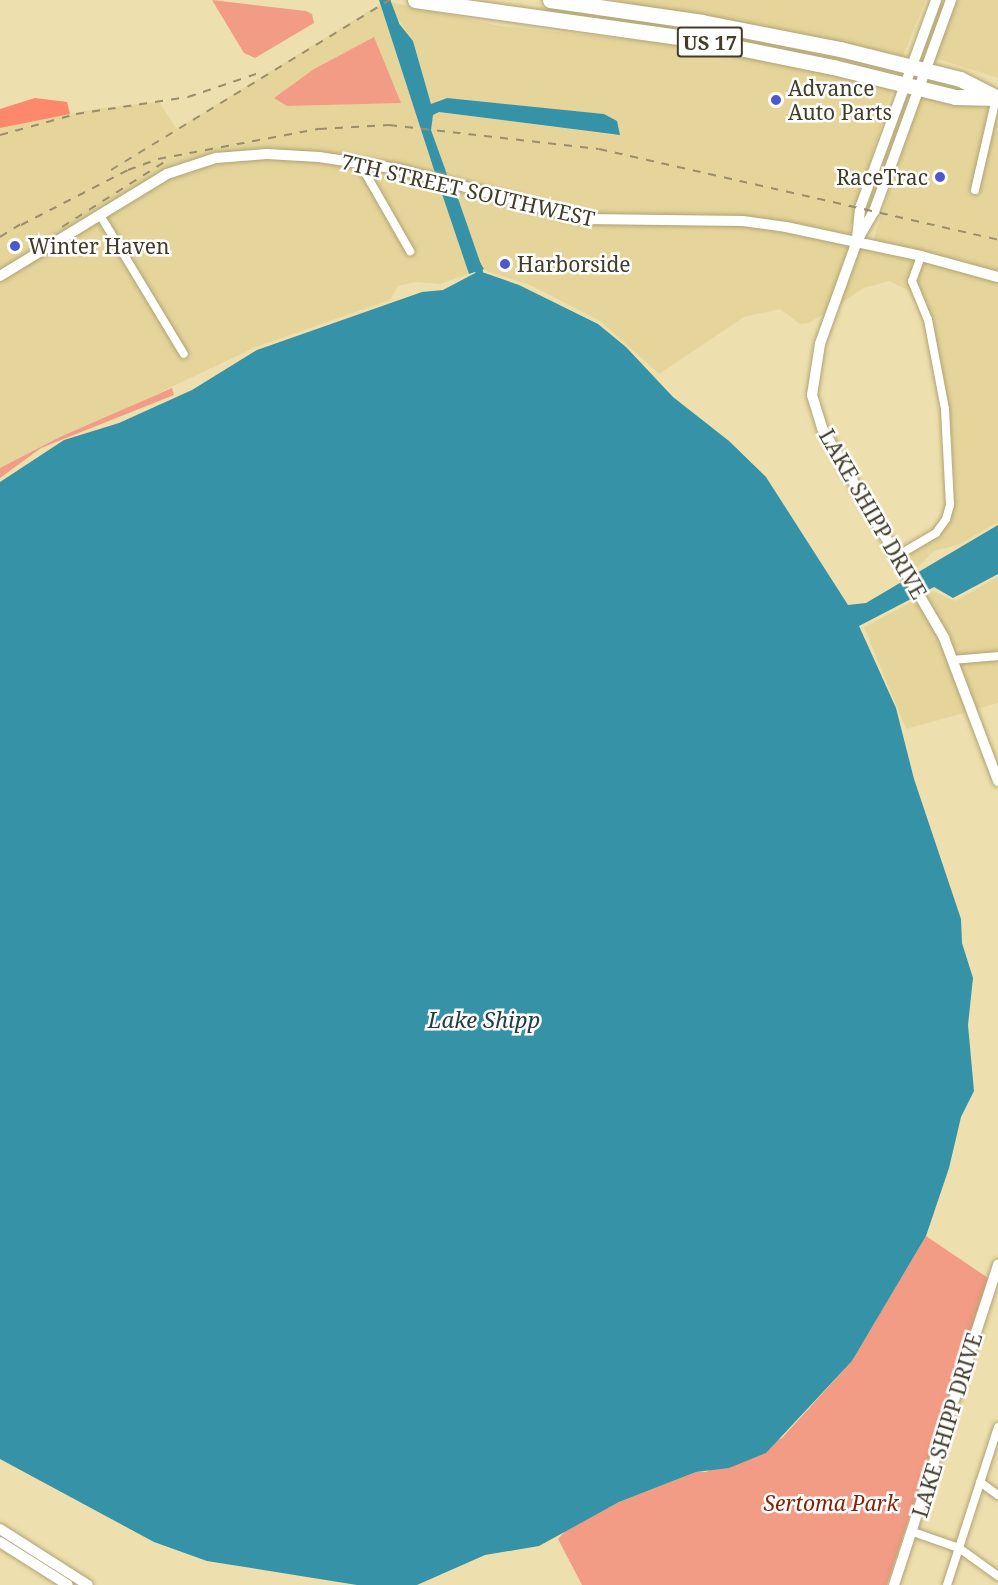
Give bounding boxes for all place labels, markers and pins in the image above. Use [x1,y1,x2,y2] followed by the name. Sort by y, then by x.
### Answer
[788,75,892,125] place label: Advance Auto Parts
[769,93,783,107] marker: Advance Auto Parts
[836,164,928,190] place label: RaceTrac
[933,170,947,184] marker: RaceTrac
[28,233,170,259] place label: Winter Haven
[6,237,24,255] marker: Winter Haven
[517,251,631,277] place label: Harborside
[498,257,512,271] marker: Harborside

